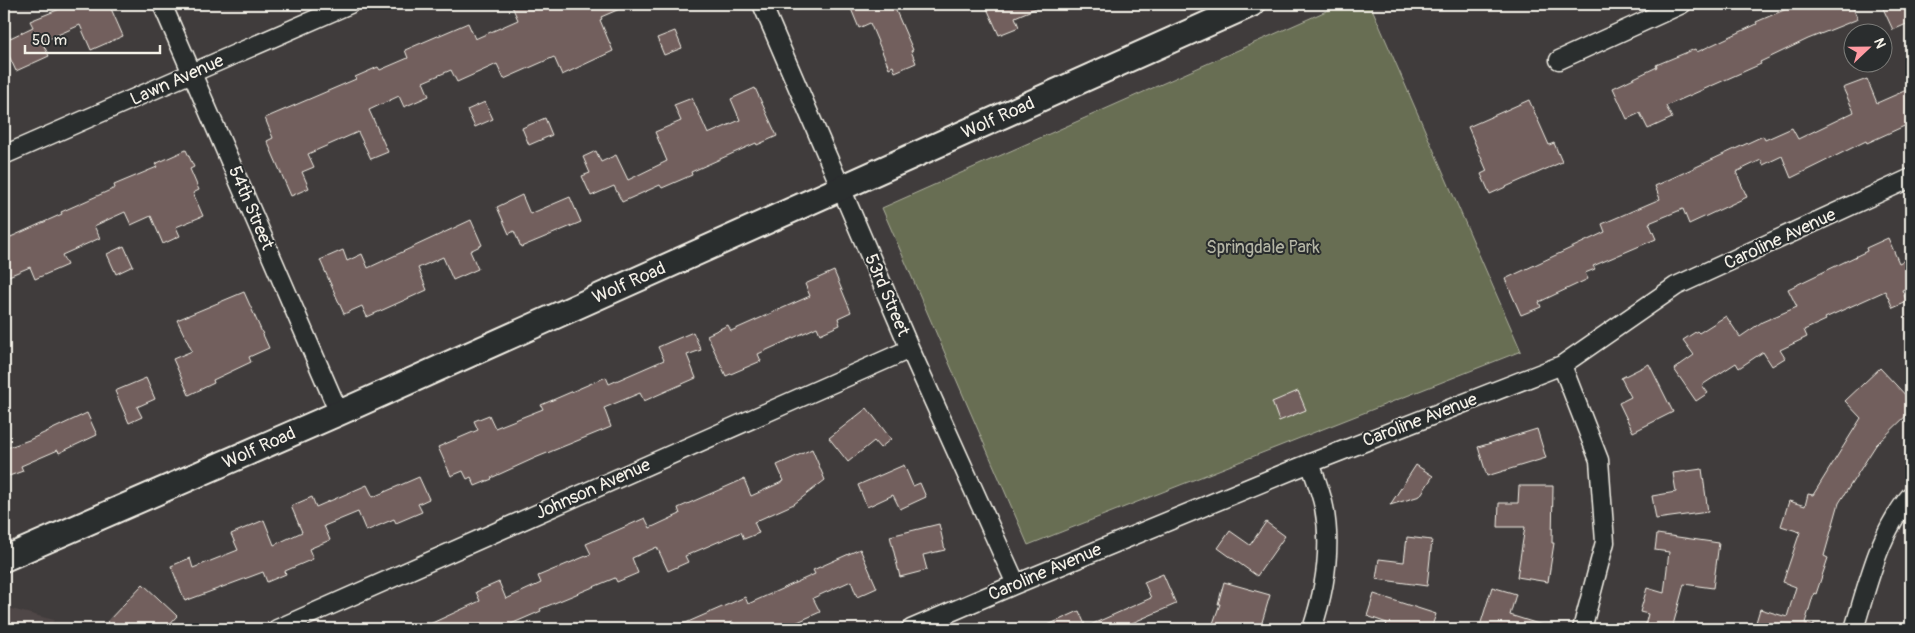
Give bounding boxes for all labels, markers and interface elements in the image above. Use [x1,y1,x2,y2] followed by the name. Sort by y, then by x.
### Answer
[25,22,160,54] scale bar
[1842,22,1892,72] north arrow
[32,31,67,50] text: 50 m
[1870,36,1889,51] text: N
[127,49,228,111] street label: Lawn Avenue
[958,92,1038,144] street label: Wolf Road
[223,163,279,254] street label: 54th Street
[1720,203,1840,275] street label: Caroline Avenue
[1206,236,1320,259] park label: Springdale Park
[859,250,915,340] street label: 53rd Street
[589,257,669,309] street label: Wolf Road
[1359,388,1481,452] street label: Caroline Avenue
[219,422,299,474] street label: Wolf Road
[532,453,654,525] street label: Johnson Avenue
[985,538,1105,606] street label: Caroline Avenue

